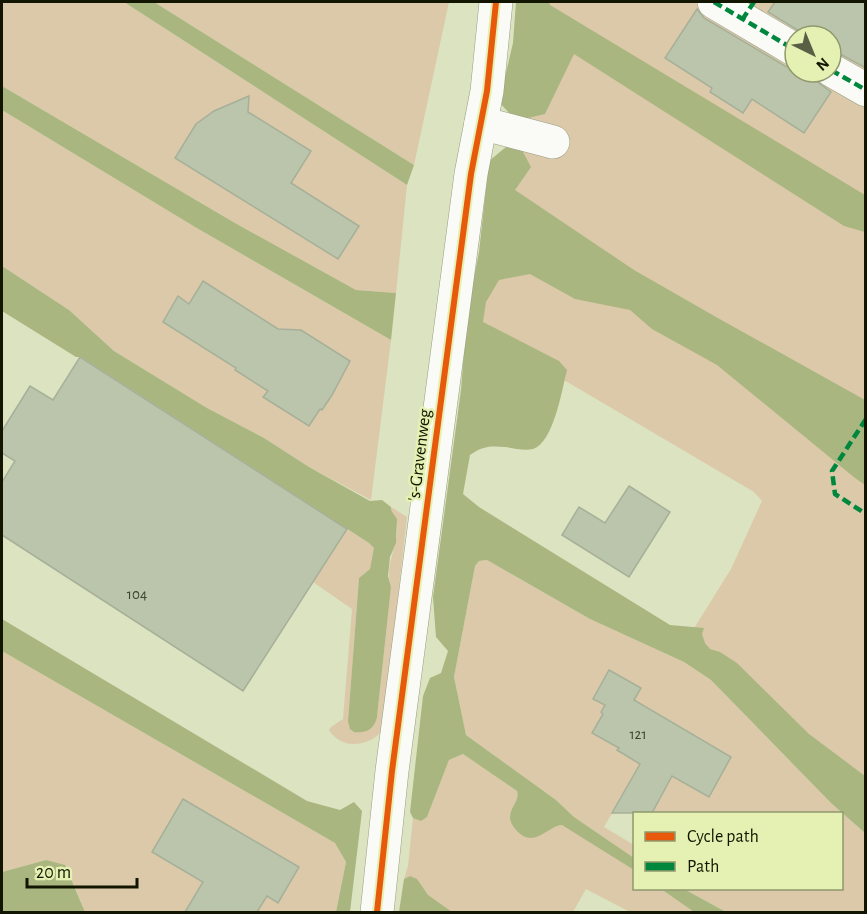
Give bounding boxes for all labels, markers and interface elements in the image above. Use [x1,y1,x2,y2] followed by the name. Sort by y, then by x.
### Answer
[783,24,843,84] north arrow
[813,55,832,74] text: N
[405,408,435,502] street label: 's-Gravenweg
[127,587,147,602] house number: 104
[629,727,647,742] house number: 121
[633,812,843,890] legend
[687,828,759,846] text: Cycle path
[27,851,136,889] scale bar
[687,858,719,876] text: Path
[36,864,71,882] text: 20 m

